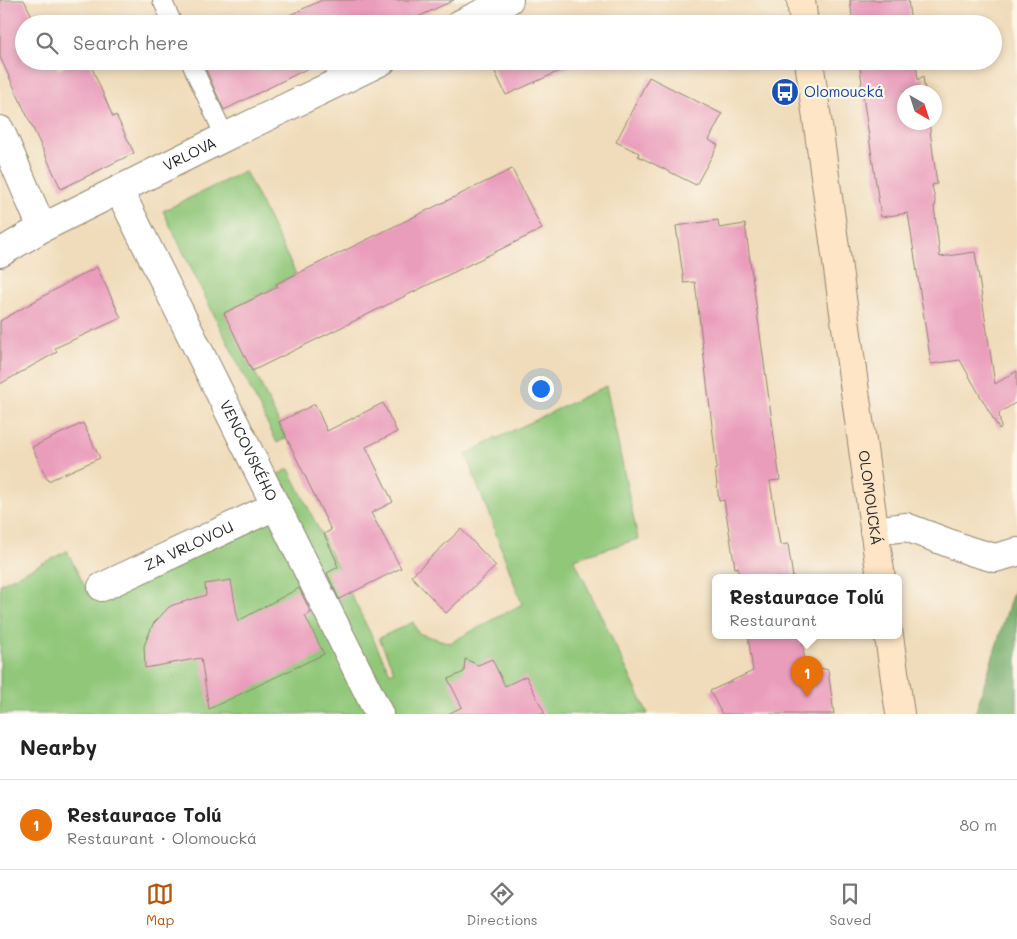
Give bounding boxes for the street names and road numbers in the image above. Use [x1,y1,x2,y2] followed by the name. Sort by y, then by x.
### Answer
[159,132,219,175] street label: VRLOVA
[216,396,283,504] street label: VENCOVSKÉHO
[854,449,887,546] street label: OLOMOUCKÁ
[141,516,236,575] street label: ZA VRLOVOU

